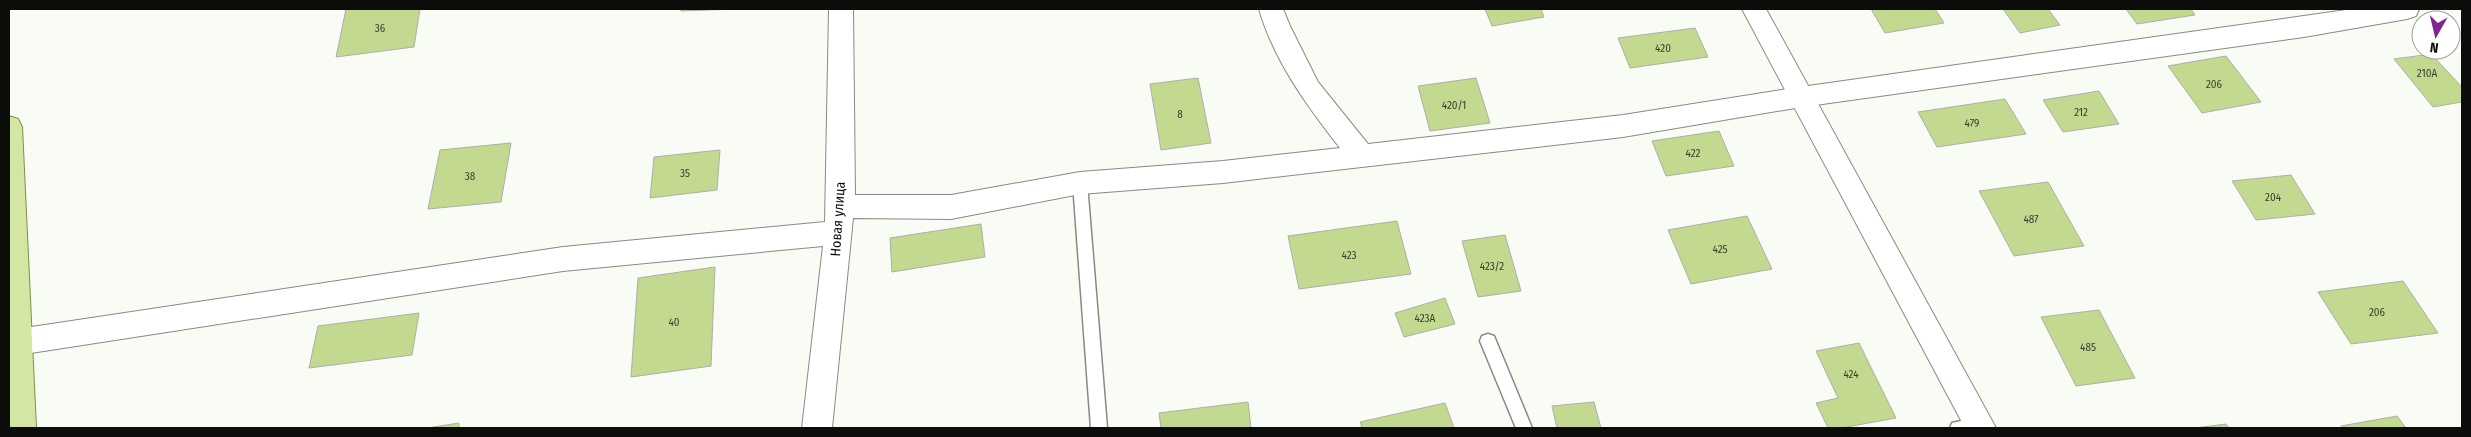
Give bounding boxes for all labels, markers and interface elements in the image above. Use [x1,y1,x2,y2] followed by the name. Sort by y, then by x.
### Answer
[2411,10,2461,60] north arrow
[375,22,386,35] house number: 36
[2429,38,2440,56] text: N
[1655,42,1671,55] house number: 420
[2417,67,2437,80] house number: 210А
[2206,78,2223,91] house number: 206
[1442,99,1466,112] house number: 420/1
[2074,106,2088,119] house number: 212
[1177,108,1183,121] house number: 8
[1965,117,1979,130] house number: 479
[1686,147,1701,160] house number: 422
[680,167,690,180] house number: 35
[465,170,476,183] house number: 38
[827,181,849,257] street label: Новая улица
[2265,191,2282,204] house number: 204
[2023,213,2039,226] house number: 487
[1712,243,1728,256] house number: 425
[1342,249,1357,262] house number: 423
[1480,260,1504,273] house number: 423/2
[2369,306,2386,319] house number: 206
[1415,312,1436,325] house number: 423А
[668,316,680,329] house number: 40
[2080,341,2096,354] house number: 485
[1843,368,1859,381] house number: 424

